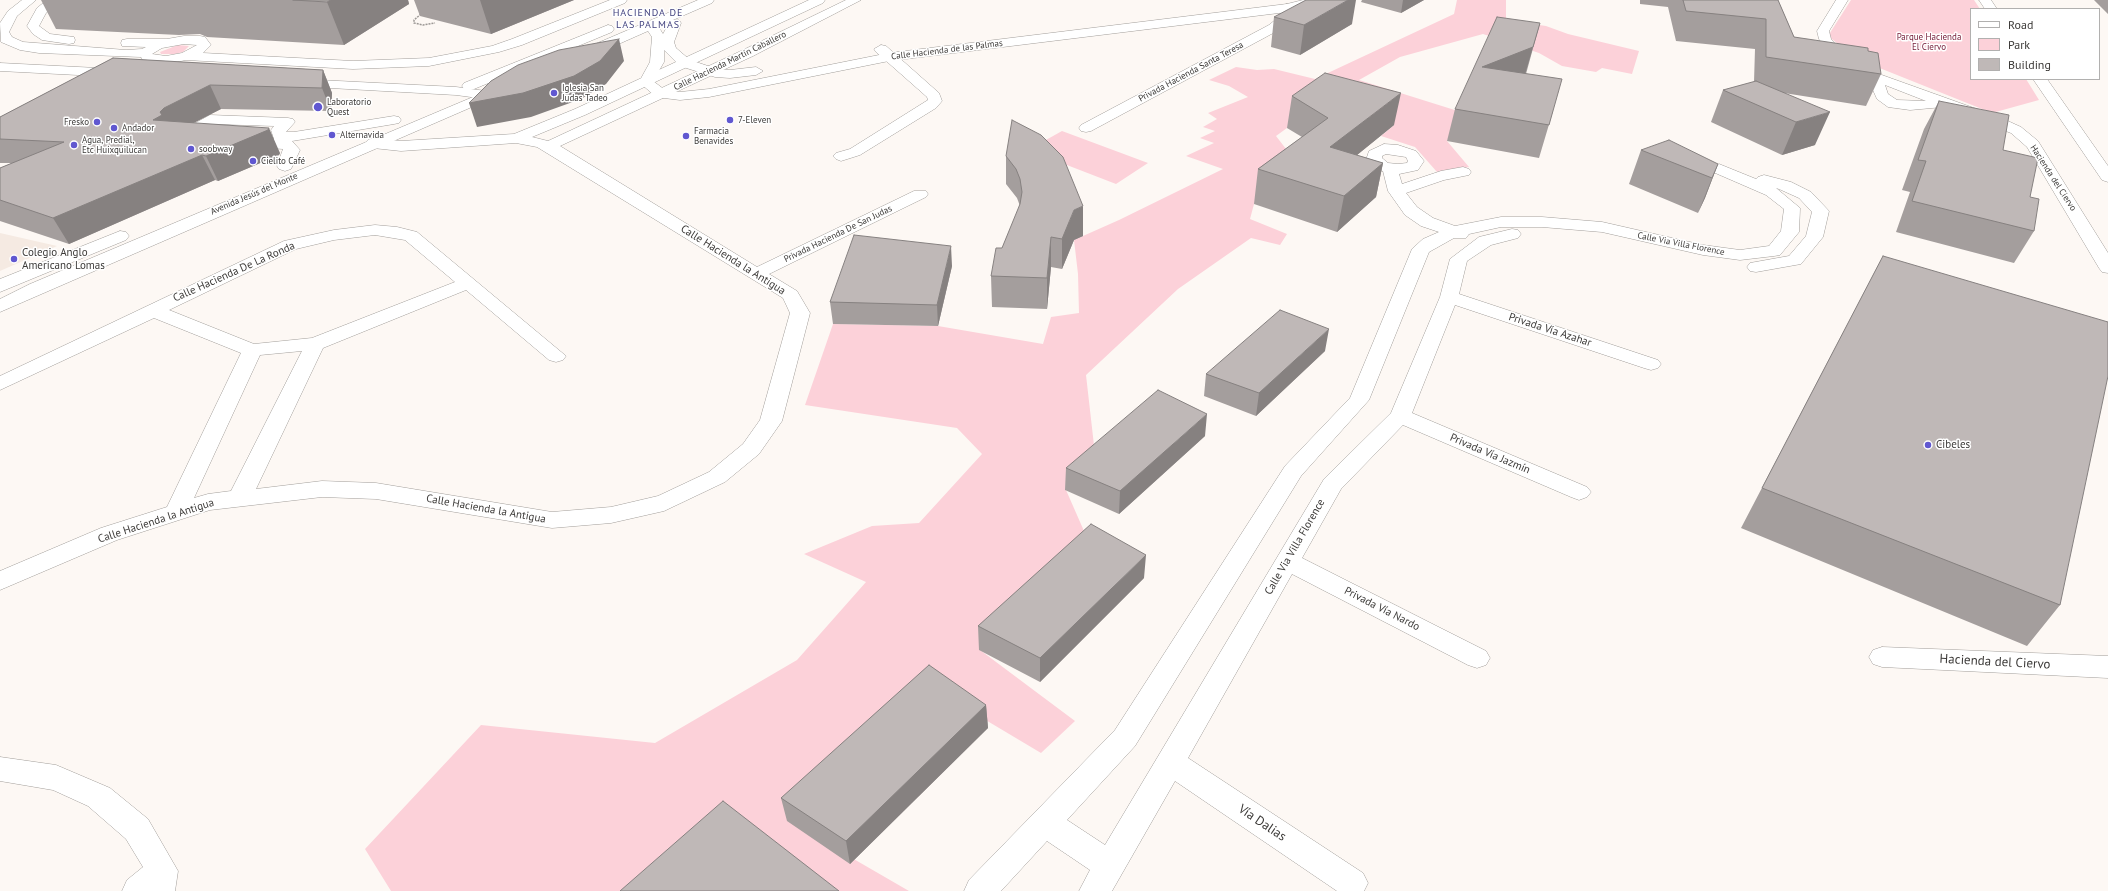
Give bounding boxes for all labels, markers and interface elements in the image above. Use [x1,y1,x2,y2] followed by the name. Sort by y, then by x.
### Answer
[613,7,683,30] district label: HACIENDA DE LAS PALMAS
[1970,8,2100,80] legend
[2008,17,2033,32] text: Road
[672,29,788,93] street label: Calle Hacienda Martín Caballero
[1897,32,1961,53] park label: Parque Hacienda El Ciervo
[2008,37,2030,52] text: Park
[891,38,1003,62] street label: Calle Hacienda de las Palmas
[1137,40,1245,104] street label: Privada Hacienda Santa Teresa
[2008,57,2051,72] text: Building
[562,83,608,104] place label: Iglesia San Judas Tadeo
[549,88,559,98] marker: Iglesia San Judas Tadeo
[327,97,371,118] place label: Laboratorio Quest
[312,101,324,113] marker: Laboratorio Quest
[725,115,735,125] marker: 7-Eleven
[738,115,771,125] place label: 7-Eleven
[64,117,89,127] place label: Fresko
[92,117,102,127] marker: Fresko
[109,123,119,133] marker: Andador
[122,123,154,133] place label: Andador
[694,126,733,147] place label: Farmacia Benavides
[327,130,337,140] marker: Alternavida
[340,130,384,140] place label: Alternavida
[681,131,691,141] marker: Farmacia Benavides
[82,135,147,156] place label: Agua, Predial, Etc Huixquilucan
[69,140,79,150] marker: Agua, Predial, Etc Huixquilucan
[2028,143,2078,213] street label: Hacienda del Ciervo
[186,144,196,154] marker: soobway
[199,144,232,154] place label: soobway
[248,156,258,166] marker: Cielito Café
[261,156,305,166] place label: Cielito Café
[209,171,299,217] street label: Avenida Jesús del Monte
[782,203,894,265] street label: Privada Hacienda De San Judas
[678,222,788,298] street label: Calle Hacienda la Antigua
[1636,230,1726,258] street label: Calle Via Villa Florence
[171,239,297,305] street label: Calle Hacienda De La Ronda
[22,246,105,272] place label: Colegio Anglo Americano Lomas
[9,254,19,264] marker: Colegio Anglo Americano Lomas
[1507,310,1593,350] street label: Privada Vía Azahar
[1448,431,1532,477] street label: Privada Vía Jazmín
[1936,438,1970,452] place label: Cibeles
[1923,440,1933,450] marker: Cibeles
[425,492,547,526] street label: Calle Hacienda la Antigua
[96,496,216,546] street label: Calle Hacienda la Antigua
[1262,497,1328,597] street label: Calle Via Villa Florence
[1342,584,1422,634] street label: Privada Vía Nardo
[1939,651,2051,673] street label: Hacienda del Ciervo
[1235,801,1289,845] street label: Vía Dalias

